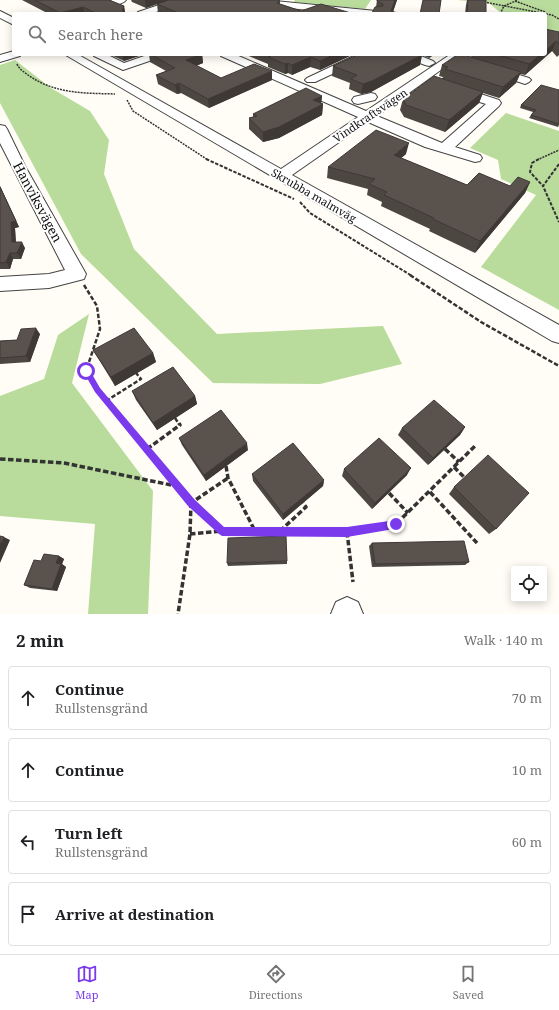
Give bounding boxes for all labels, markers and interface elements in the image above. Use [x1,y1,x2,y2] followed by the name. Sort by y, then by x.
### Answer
[12,12,547,56] search box
[26,23,48,45] icon: search
[58,24,143,44] text: Search here
[330,85,410,145] street label: Vindkraftsvägen
[9,159,67,246] street label: Hanviksvägen
[269,164,359,226] street label: Skrubba malmväg
[77,362,95,380] route start
[387,515,405,533] route end
[511,566,547,602] map controls
[511,566,547,602] button: locate
[16,629,64,652] text: 2 min
[464,631,543,649] text: Walk · 140 m
[55,679,124,699] text: Continue
[17,687,39,709] icon: ahead
[512,689,542,707] text: 70 m
[55,699,148,717] text: Rullstensgränd
[17,759,39,781] icon: ahead
[55,760,124,780] text: Continue
[512,761,542,779] text: 10 m
[55,823,123,843] text: Turn left
[17,831,39,853] icon: left
[512,833,542,851] text: 60 m
[55,843,148,861] text: Rullstensgränd
[17,903,39,925] icon: arrive
[55,904,214,924] text: Arrive at destination
[75,963,98,1002] tab: Map
[249,963,302,1002] tab: Directions
[453,963,484,1002] tab: Saved

